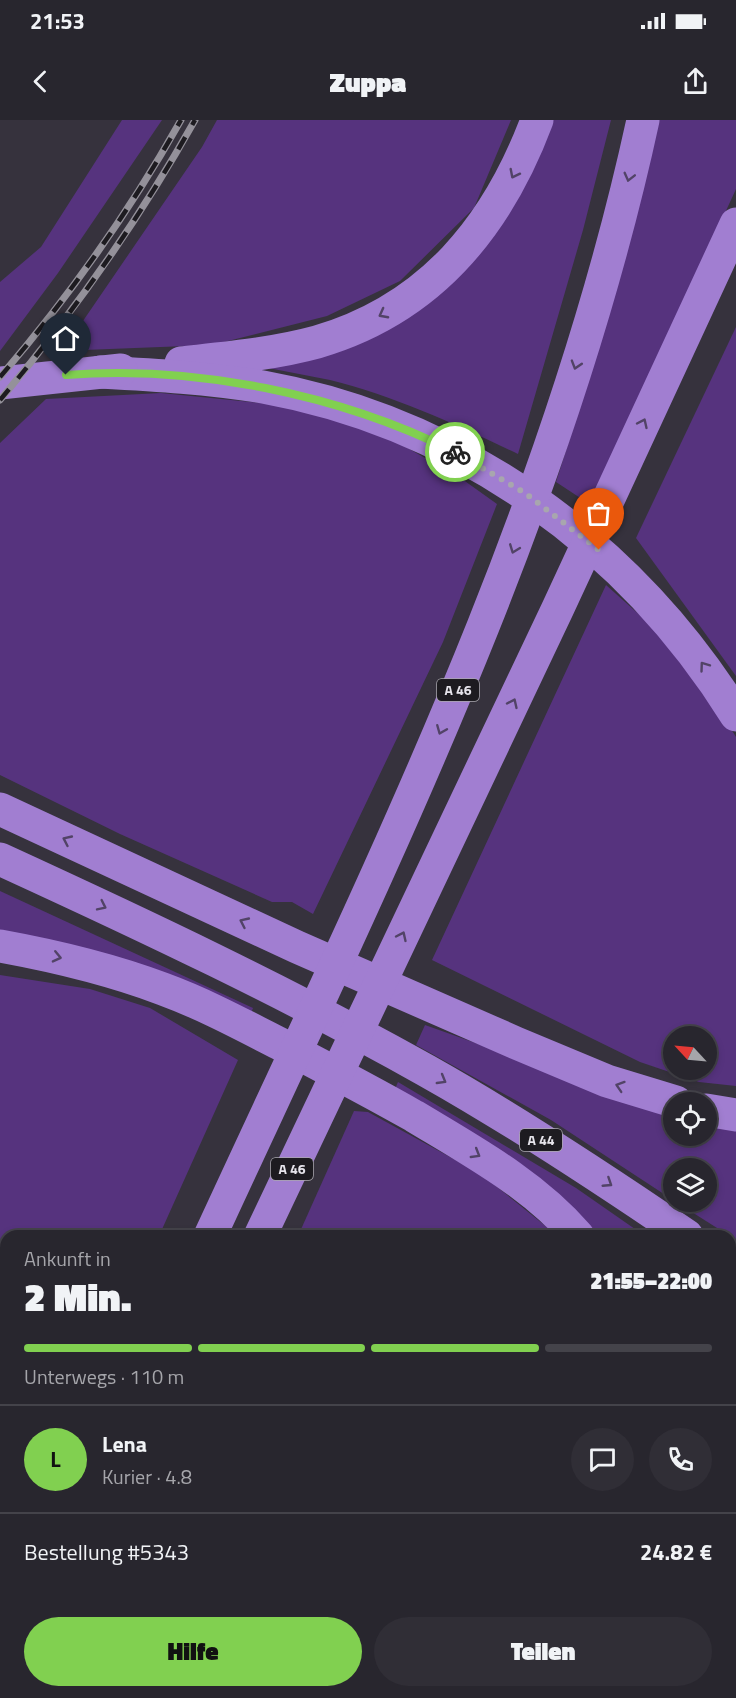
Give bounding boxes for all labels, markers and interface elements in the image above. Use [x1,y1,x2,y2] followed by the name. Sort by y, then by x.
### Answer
[30,4,85,38] text: 21:53
[330,61,406,102] text: Zuppa
[24,65,57,98] icon: back
[679,65,712,98] icon: share
[509,167,521,178] one-way arrow
[624,172,637,182] one-way arrow
[379,307,389,318] one-way arrow
[40,313,91,375] pin
[49,322,82,355] icon: home
[571,359,584,370] one-way arrow
[636,419,648,430] one-way arrow
[425,422,485,482] courier
[439,436,472,469] icon: bike
[573,488,624,550] pin
[582,497,615,530] icon: bag
[509,543,521,554] one-way arrow
[700,662,711,673] one-way arrow
[437,679,479,701] road number: A 46
[505,698,517,709] one-way arrow
[436,724,448,735] one-way arrow
[63,836,74,848] one-way arrow
[95,899,106,910] one-way arrow
[240,918,251,930] one-way arrow
[395,931,407,942] one-way arrow
[52,950,62,963] one-way arrow
[663,1026,717,1080] north arrow
[663,1026,717,1212] map controls
[436,1073,446,1084] one-way arrow
[615,1081,626,1093] one-way arrow
[663,1092,717,1146] button: locate
[520,1129,562,1151] road number: A 44
[470,1147,480,1159] one-way arrow
[271,1158,313,1180] road number: A 46
[663,1158,717,1212] button: layers
[602,1175,612,1187] one-way arrow
[24,1243,111,1274] text: Ankunft in
[590,1264,712,1298] text: 21:55–22:00
[24,1267,132,1326] text: 2 Min.
[24,1361,184,1392] text: Unterwegs · 110 m
[102,1427,147,1461] text: Lena
[571,1428,634,1491] button: chat
[649,1428,712,1491] button: phone
[50,1442,61,1476] text: L
[102,1461,192,1492] text: Kurier · 4.8
[24,1535,189,1569] text: Bestellung #5343
[640,1535,712,1569] text: 24.82 €
[24,1617,362,1686] button: Hilfe
[374,1617,712,1686] button: Teilen

